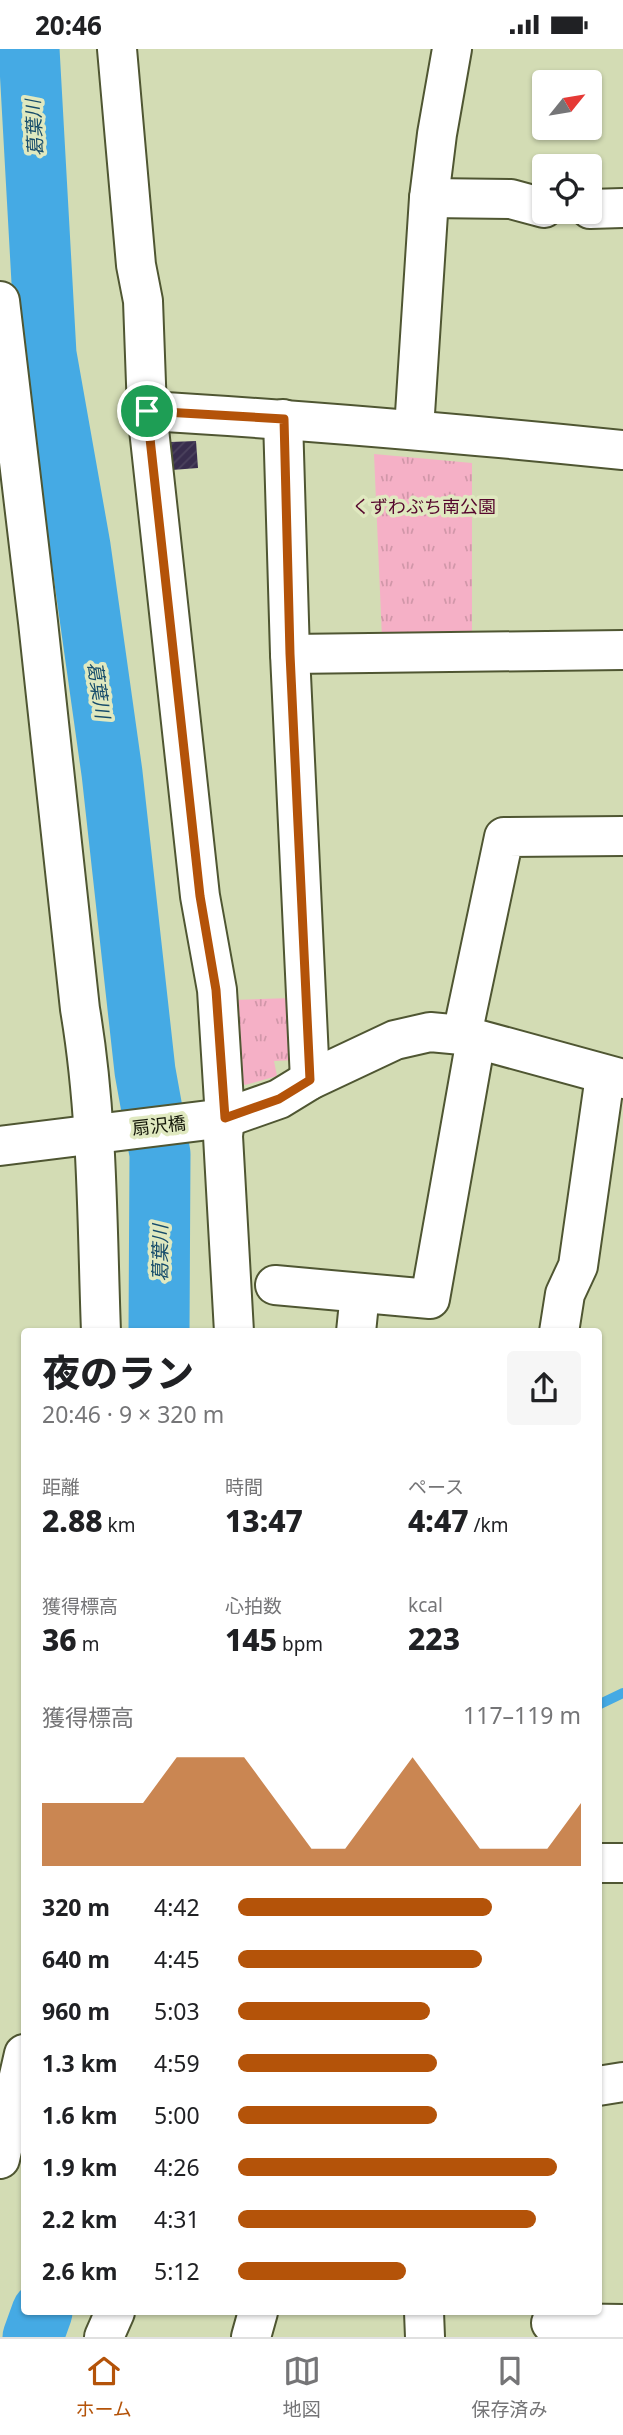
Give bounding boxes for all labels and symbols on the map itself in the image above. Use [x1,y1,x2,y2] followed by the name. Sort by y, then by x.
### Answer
[532,70,602,140] north arrow
[19,97,48,157] water label: 葛葉川
[117,381,177,441] pin
[352,494,496,518] park label: くずわぶち南公園
[82,660,117,722] water label: 葛葉川
[131,1110,187,1140] street label: 扇沢橋
[147,1223,173,1282] water label: 葛葉川

